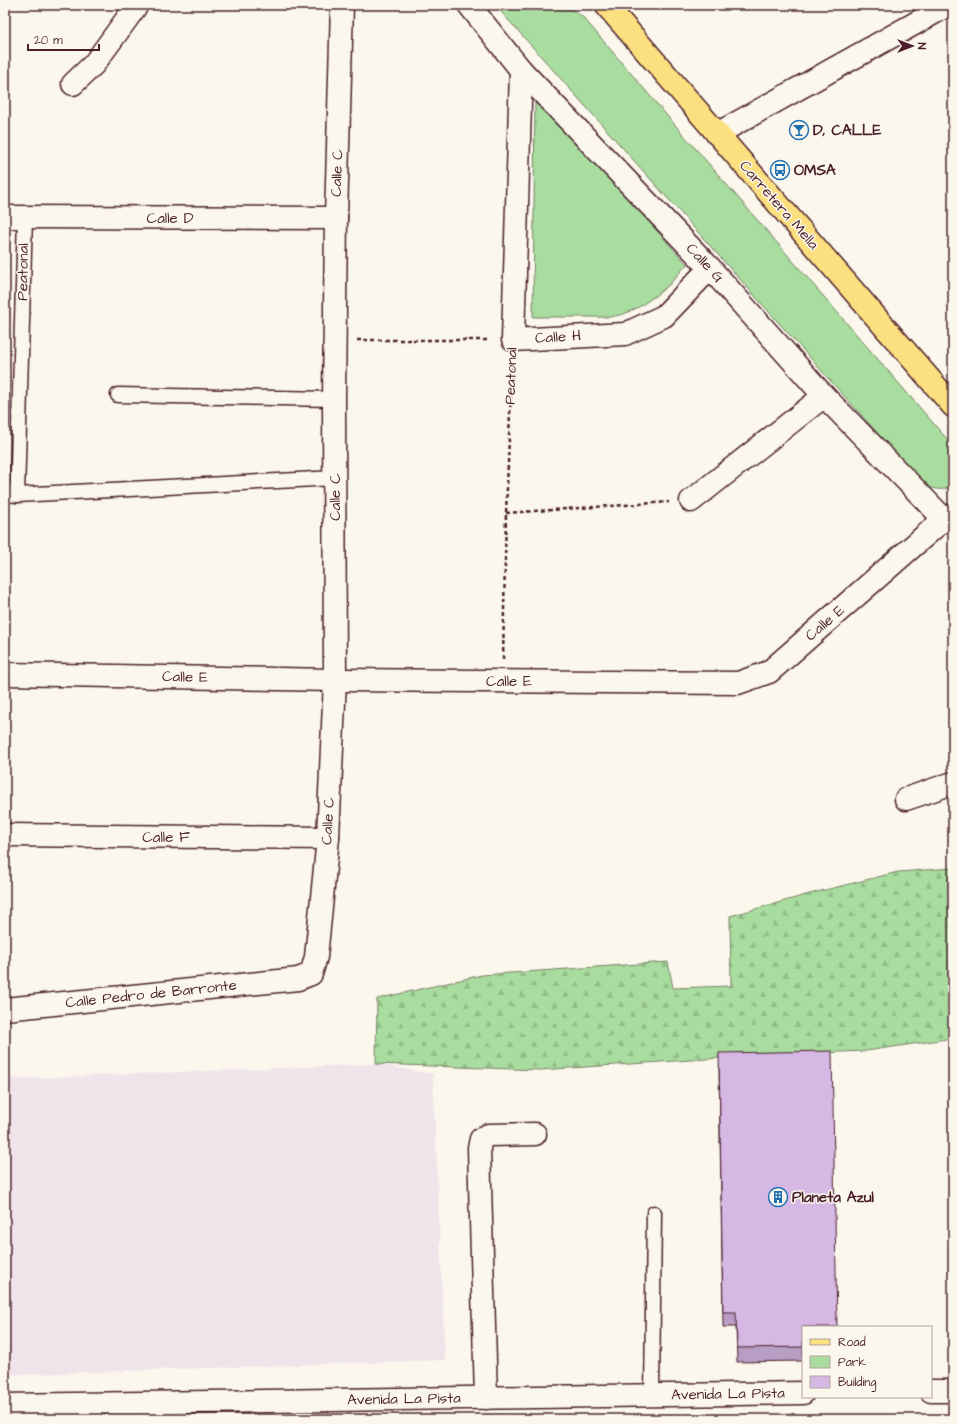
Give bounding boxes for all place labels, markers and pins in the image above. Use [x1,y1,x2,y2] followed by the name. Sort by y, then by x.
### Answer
[788,119,810,141] bar icon: D, CALLE
[813,120,881,141] place label: D, CALLE
[769,159,791,181] bus stop icon: OMSA
[794,160,836,181] place label: OMSA
[767,1186,789,1208] building icon: Planeta Azul
[792,1187,875,1208] place label: Planeta Azul

